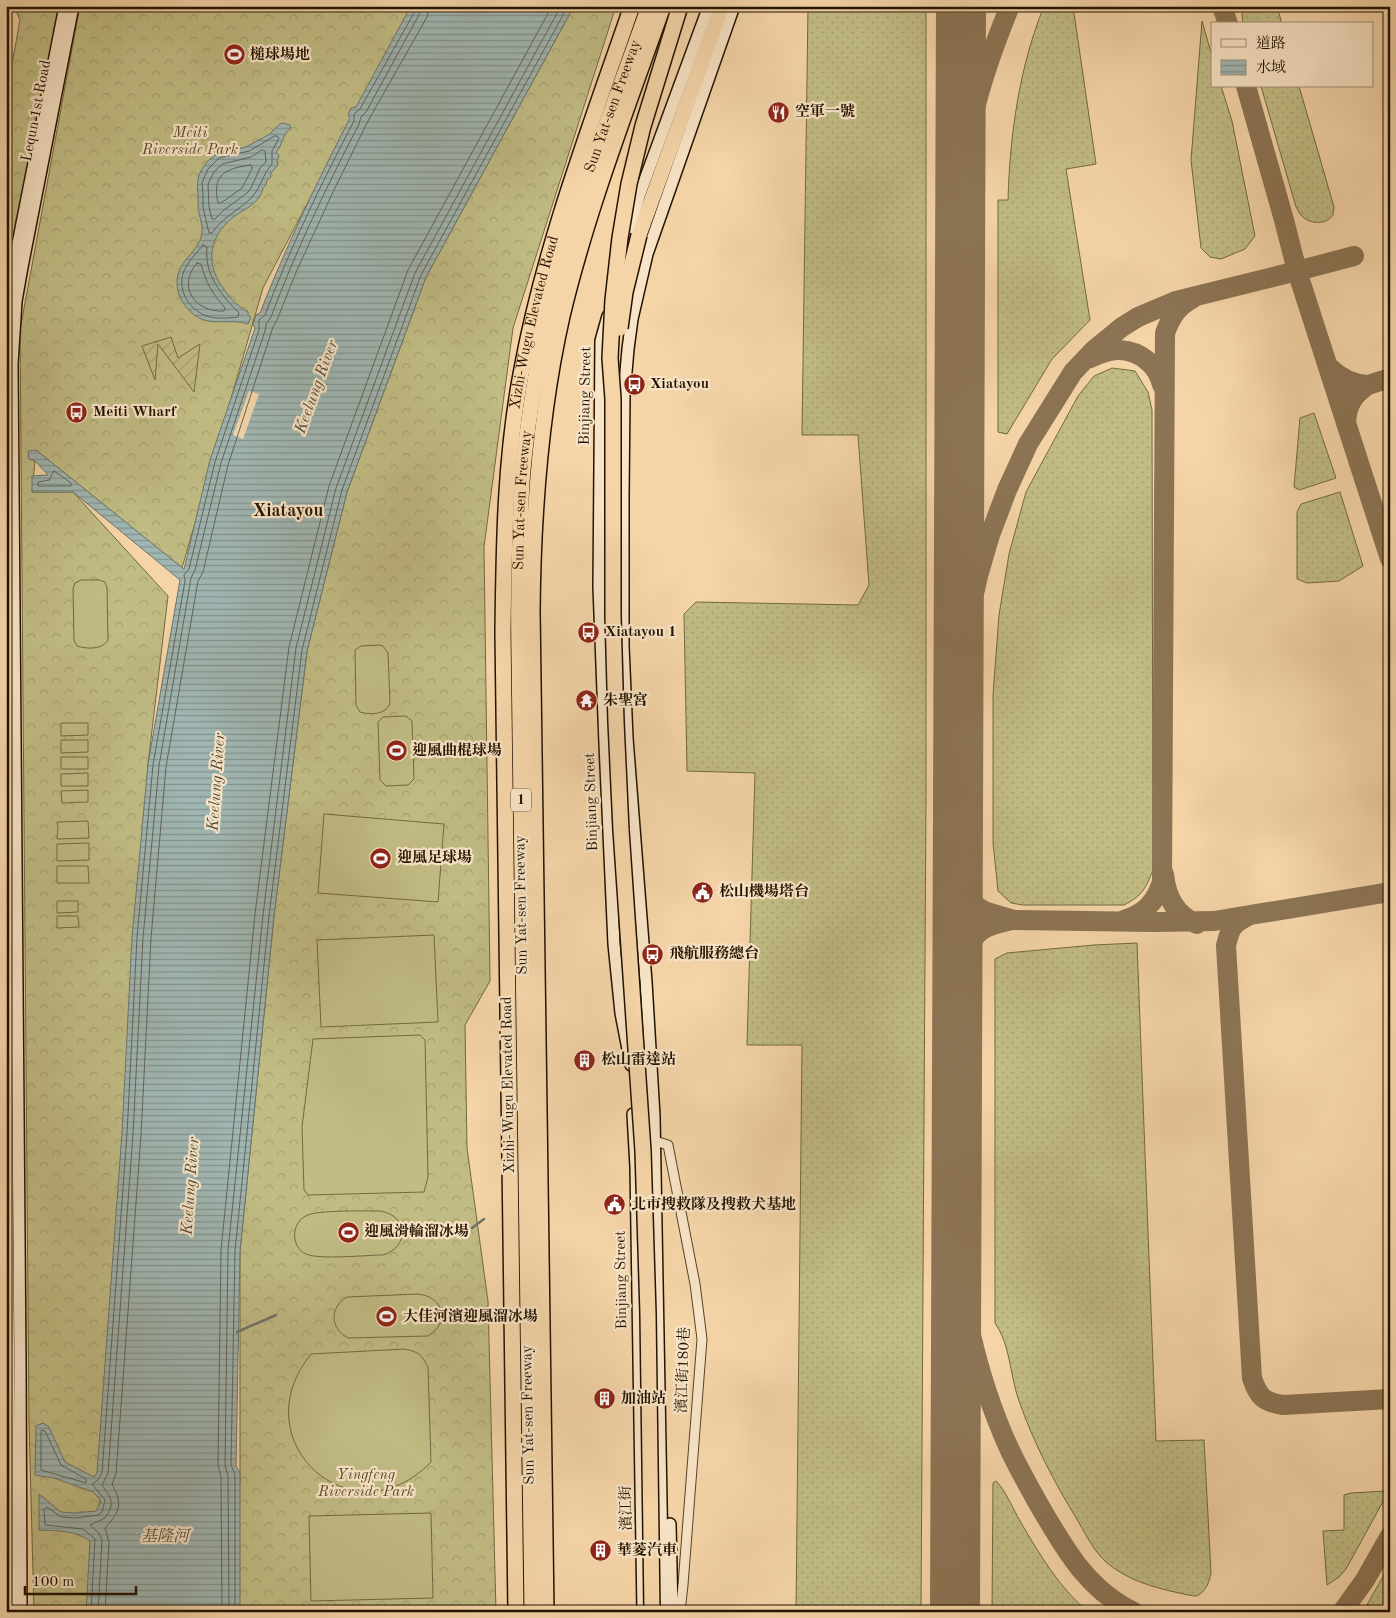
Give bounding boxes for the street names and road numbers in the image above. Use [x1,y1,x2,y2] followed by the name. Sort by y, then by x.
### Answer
[582,38,644,175] street label: Sun Yat-sen Freeway
[20,59,54,163] street label: Lequn 1st Road
[508,234,562,410] street label: Xizhi-Wugu Elevated Road
[578,346,594,446] street label: Binjiang Street
[511,429,535,570] street label: Sun Yat-sen Freeway
[583,752,601,852] street label: Binjiang Street
[511,788,531,812] road number: 1
[513,835,531,975] street label: Sun Yat-sen Freeway
[500,996,518,1174] street label: Xizhi-Wugu Elevated Road
[614,1230,630,1330] street label: Binjiang Street
[673,1327,693,1413] street label: 濱江街180巷
[520,1345,538,1485] street label: Sun Yat-sen Freeway
[617,1485,635,1531] street label: 濱江街

